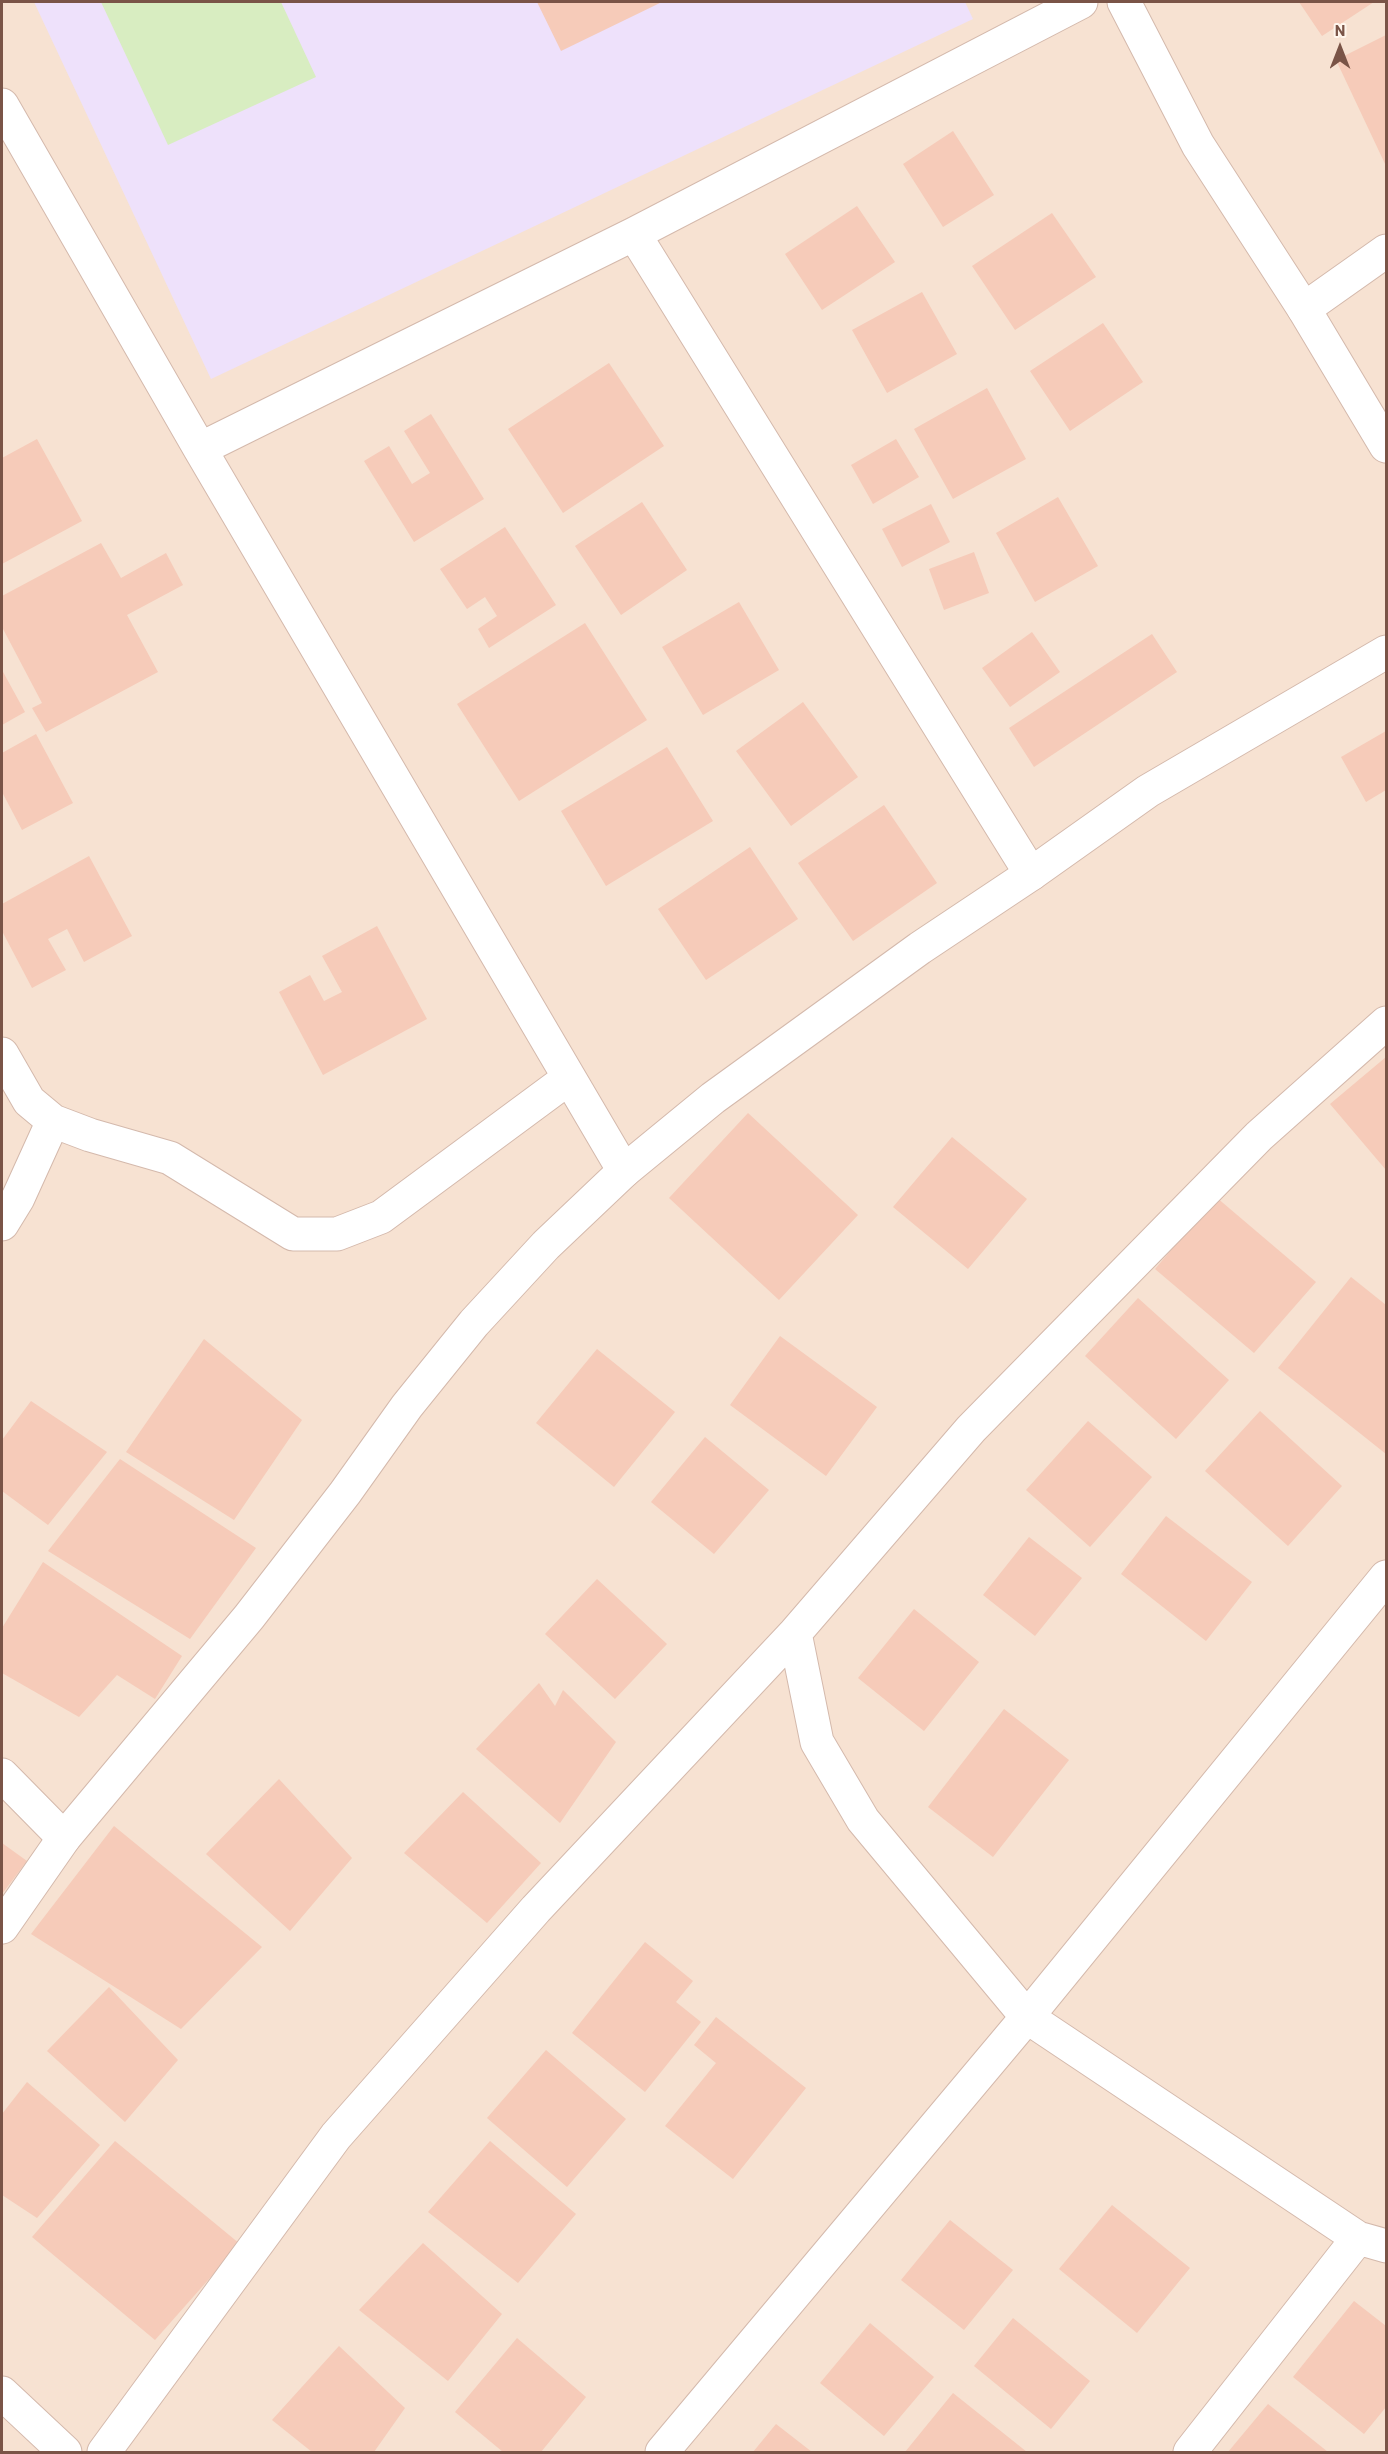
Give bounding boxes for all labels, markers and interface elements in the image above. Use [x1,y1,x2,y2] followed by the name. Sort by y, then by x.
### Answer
[1310,18,1370,78] north arrow
[1335,20,1345,39] text: N

